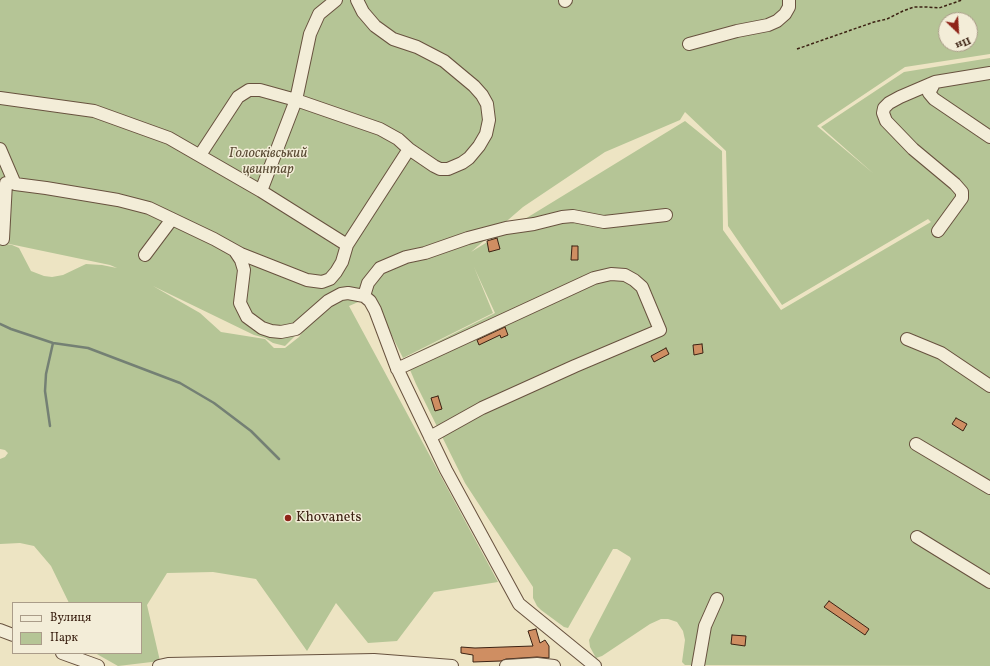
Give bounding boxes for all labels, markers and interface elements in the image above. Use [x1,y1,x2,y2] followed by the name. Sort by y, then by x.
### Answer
[938,12,978,52] north arrow
[953,32,973,53] text: Пн
[229,146,307,178] park label: Голосківський цвинтар
[296,510,361,526] place label: Khovanets
[283,513,293,523] marker: Khovanets
[12,602,142,654] legend
[50,610,91,626] text: Вулиця
[50,630,78,646] text: Парк

